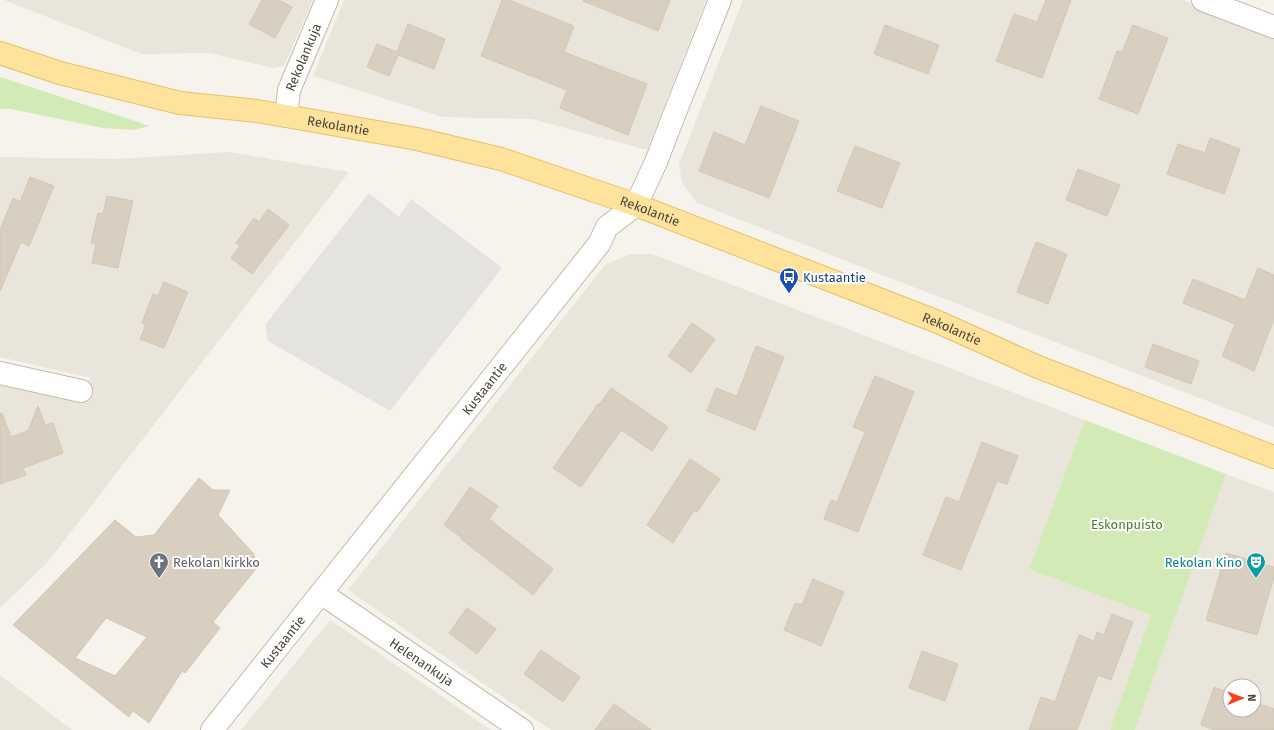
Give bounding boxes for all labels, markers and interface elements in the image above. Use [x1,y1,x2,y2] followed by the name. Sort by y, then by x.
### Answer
[282,21,324,93] street label: Rekolankuja
[306,112,371,138] street label: Rekolantie
[618,193,682,229] street label: Rekolantie
[778,266,800,294] bus stop icon: Kustaantie
[803,270,866,285] place label: Kustaantie
[920,309,984,348] street label: Rekolantie
[459,359,510,417] street label: Kustaantie
[1091,517,1163,532] park label: Eskonpuisto
[148,551,170,579] church icon: Rekolan kirkko
[1245,551,1267,579] theatre icon: Rekolan Kino
[173,555,260,570] place label: Rekolan kirkko
[1165,555,1242,570] place label: Rekolan Kino
[257,612,308,671] street label: Kustaantie
[387,635,457,689] street label: Helenankuja
[1222,678,1262,718] north arrow
[1245,694,1258,702] text: N

